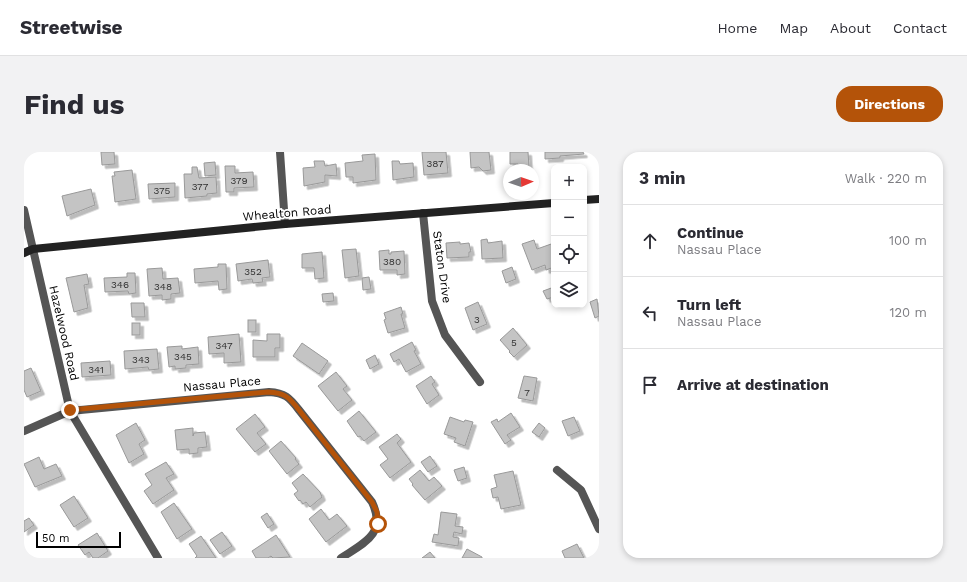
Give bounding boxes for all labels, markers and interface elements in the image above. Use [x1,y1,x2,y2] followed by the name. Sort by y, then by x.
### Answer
[20,16,123,39] text: Streetwise
[717,20,757,36] text: Home
[779,20,808,36] text: Map
[830,20,871,36] text: About
[893,20,947,36] text: Contact
[836,86,943,122] button: Directions
[24,88,124,121] text: Find us
[426,158,444,169] house number: 387
[503,164,539,200] north arrow
[551,164,587,308] map controls
[551,164,587,200] button: +
[639,168,685,188] text: 3 min
[845,171,927,186] text: Walk · 220 m
[230,175,248,186] house number: 379
[192,181,209,192] house number: 377
[154,185,171,196] house number: 375
[551,200,587,236] button: −
[242,202,332,224] street label: Whealton Road
[677,224,744,242] text: Continue
[430,230,454,304] street label: Staton Drive
[639,230,661,252] icon: ahead
[889,233,927,248] text: 100 m
[551,236,587,272] button: locate
[677,242,761,257] text: Nassau Place
[383,256,401,267] house number: 380
[244,266,262,277] house number: 352
[551,272,587,308] button: layers
[111,279,129,290] house number: 346
[154,281,172,292] house number: 348
[46,284,82,382] street label: Hazelwood Road
[677,296,741,314] text: Turn left
[639,302,661,324] icon: left
[889,305,927,320] text: 120 m
[474,314,480,325] house number: 3
[677,314,761,329] text: Nassau Place
[511,337,517,348] house number: 5
[215,340,233,351] house number: 347
[174,351,192,362] house number: 345
[132,354,150,365] house number: 343
[88,364,104,375] house number: 341
[183,374,261,394] street label: Nassau Place
[639,374,661,396] icon: arrive
[677,376,829,394] text: Arrive at destination
[524,387,530,398] house number: 7
[61,401,79,419] route end
[369,515,387,533] route start
[36,530,121,549] scale bar
[42,532,69,545] text: 50 m

